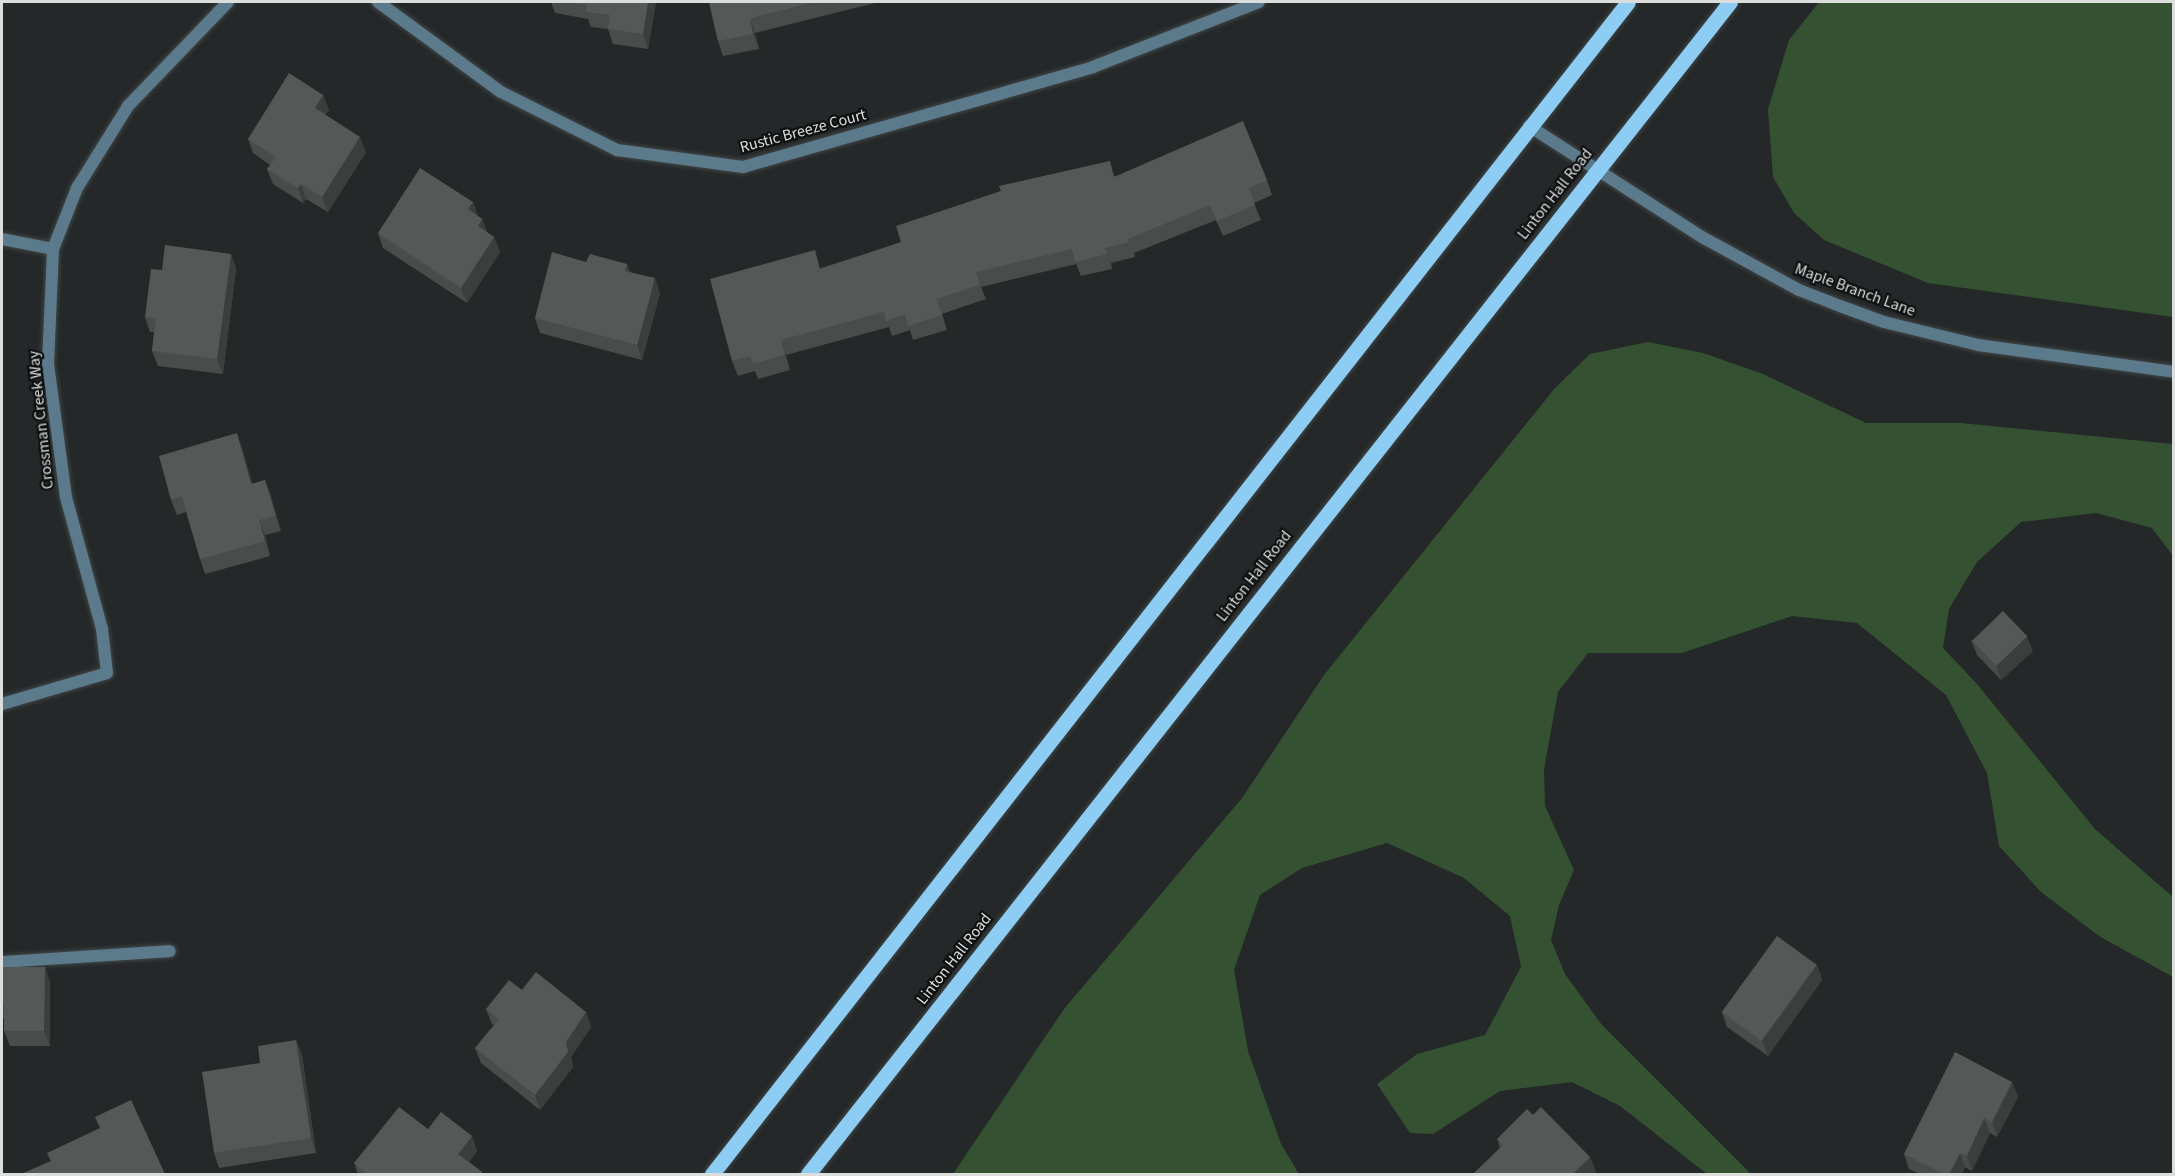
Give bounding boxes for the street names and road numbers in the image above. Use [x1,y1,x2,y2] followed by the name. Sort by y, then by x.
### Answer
[738,105,868,157] street label: Rustic Breeze Court
[1513,145,1597,243] street label: Linton Hall Road
[1792,259,1918,321] street label: Maple Branch Lane
[24,350,58,490] street label: Crossman Creek Way
[1212,527,1296,625] street label: Linton Hall Road
[912,910,996,1008] street label: Linton Hall Road

